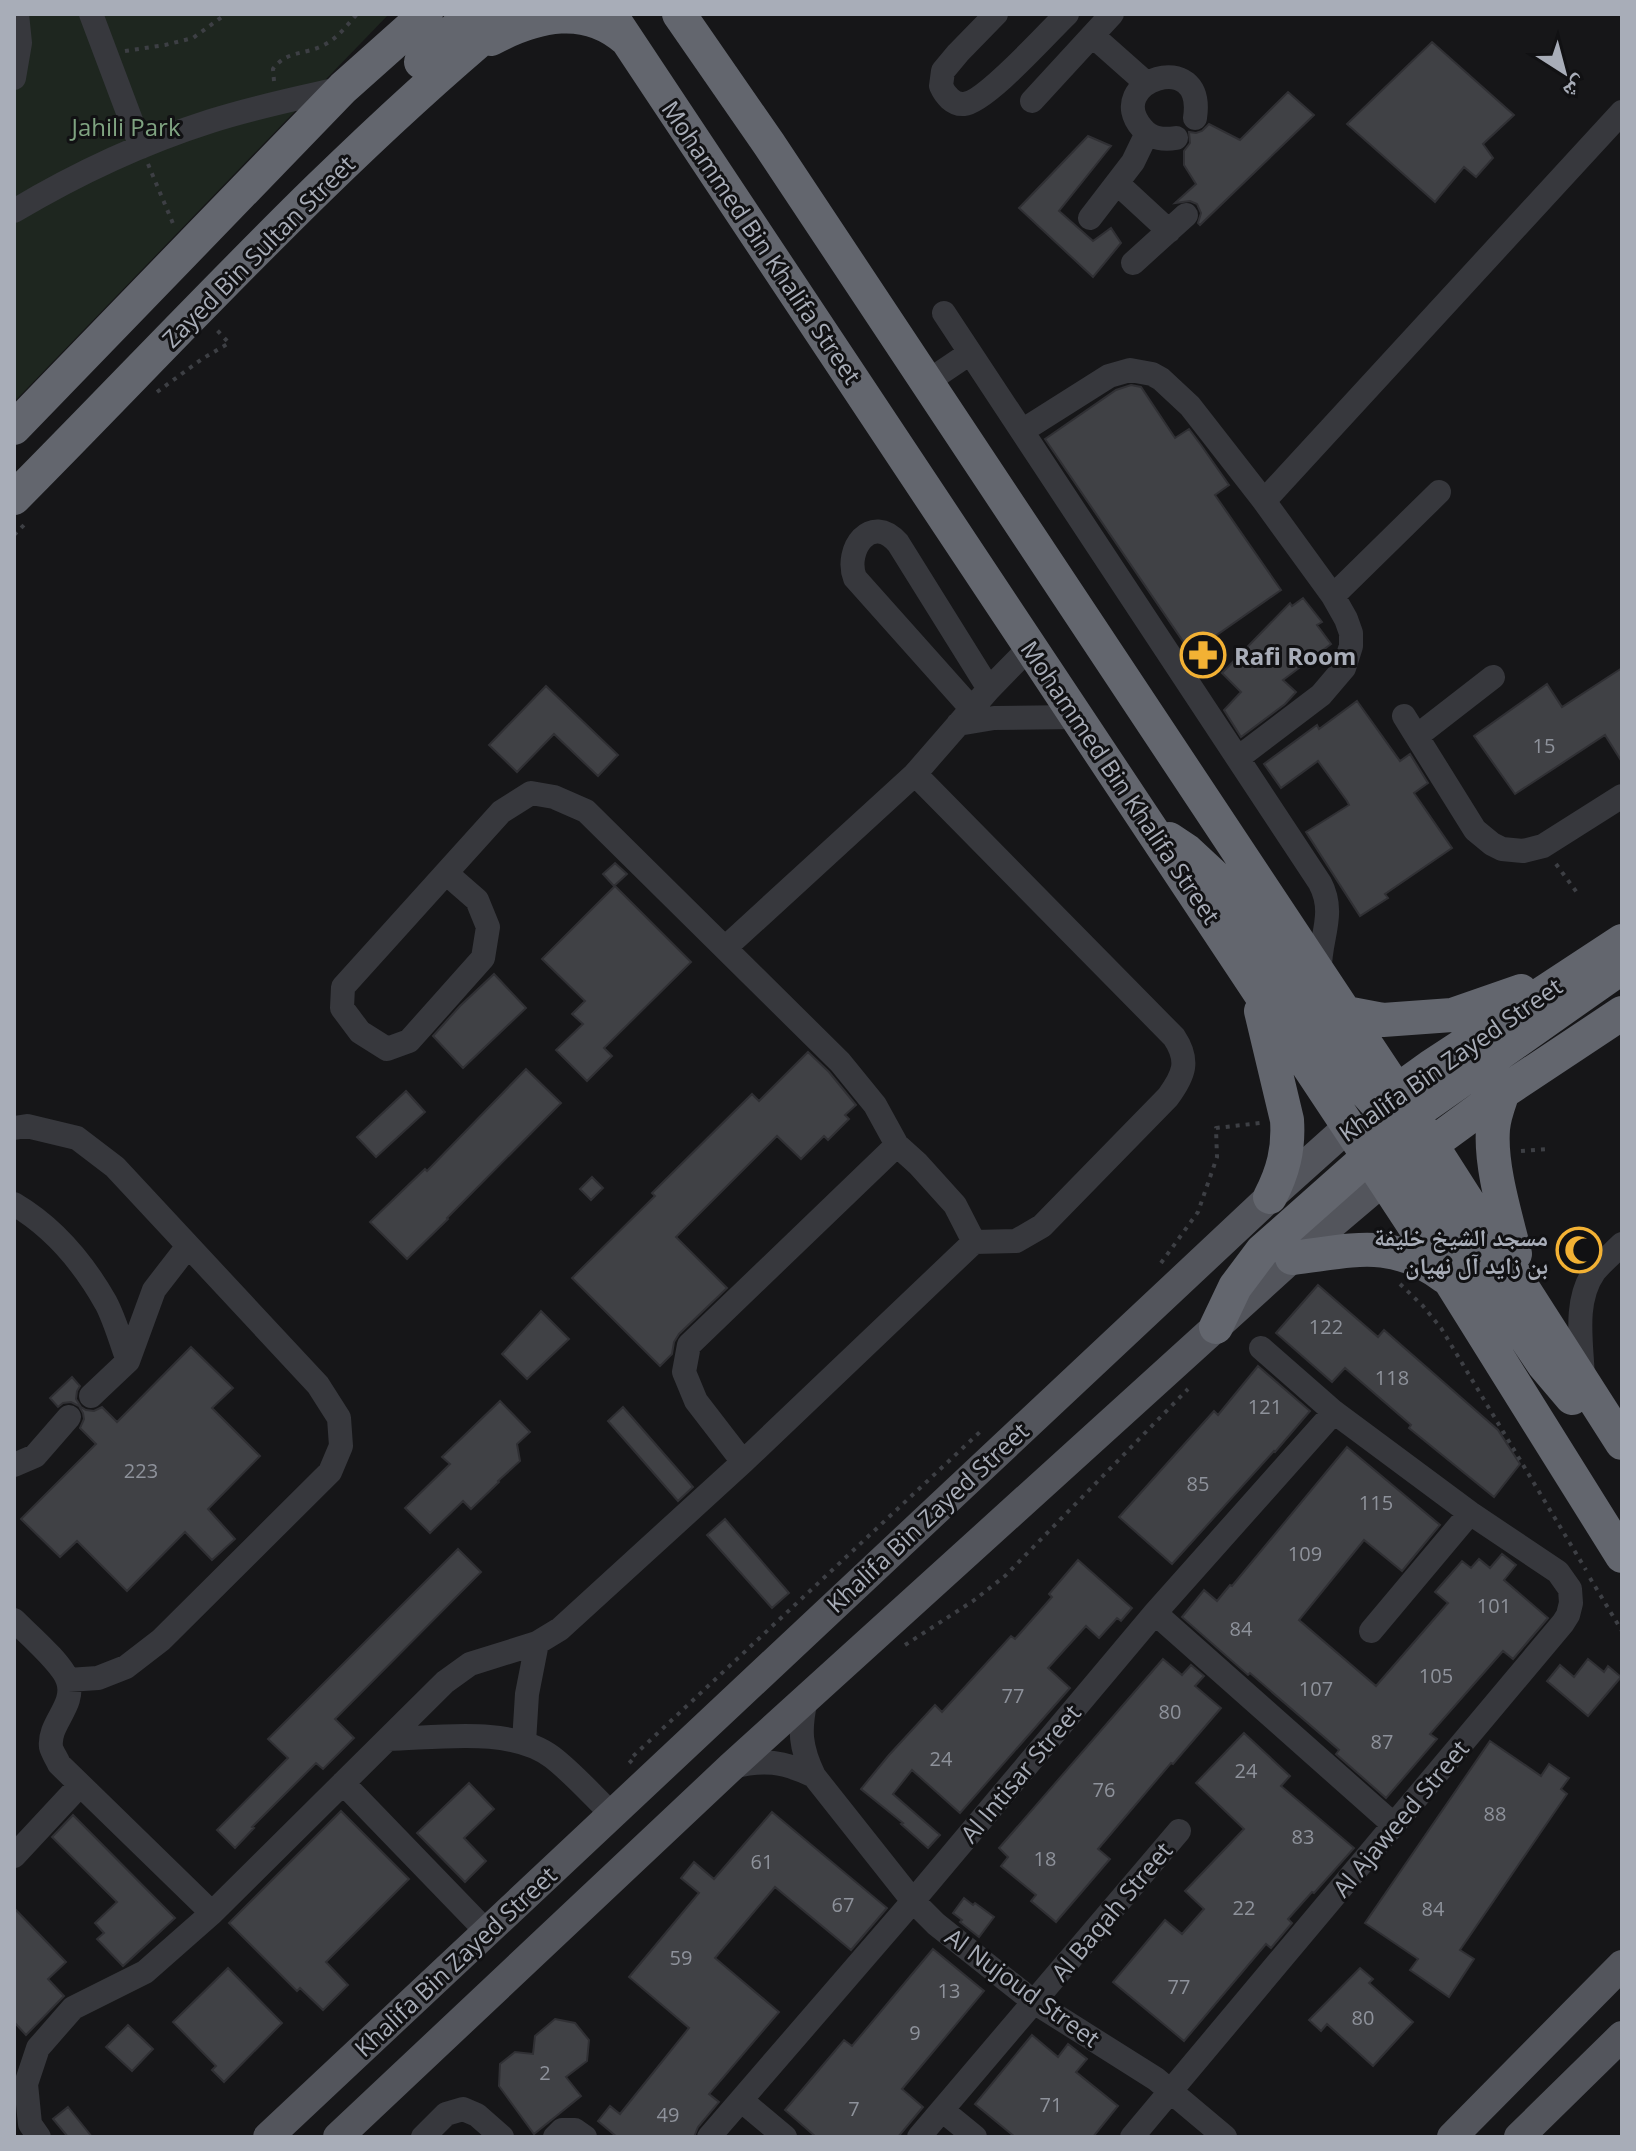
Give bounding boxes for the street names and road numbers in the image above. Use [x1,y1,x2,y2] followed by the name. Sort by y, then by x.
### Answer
[655,94,869,390] street label: Mohammed Bin Khalifa Street
[154,147,362,355] street label: Zayed Bin Sultan Street
[1014,634,1228,930] street label: Mohammed Bin Khalifa Street
[1332,969,1568,1149] street label: Khalifa Bin Zayed Street
[819,1414,1035,1620] street label: Khalifa Bin Zayed Street
[952,1697,1088,1849] street label: Al Intisar Street
[1325,1732,1475,1904] street label: Al Ajaweed Street
[1043,1834,1179,1988] street label: Al Baqah Street
[347,1858,563,2064] street label: Khalifa Bin Zayed Street
[939,1920,1107,2054] street label: Al Nujoud Street

